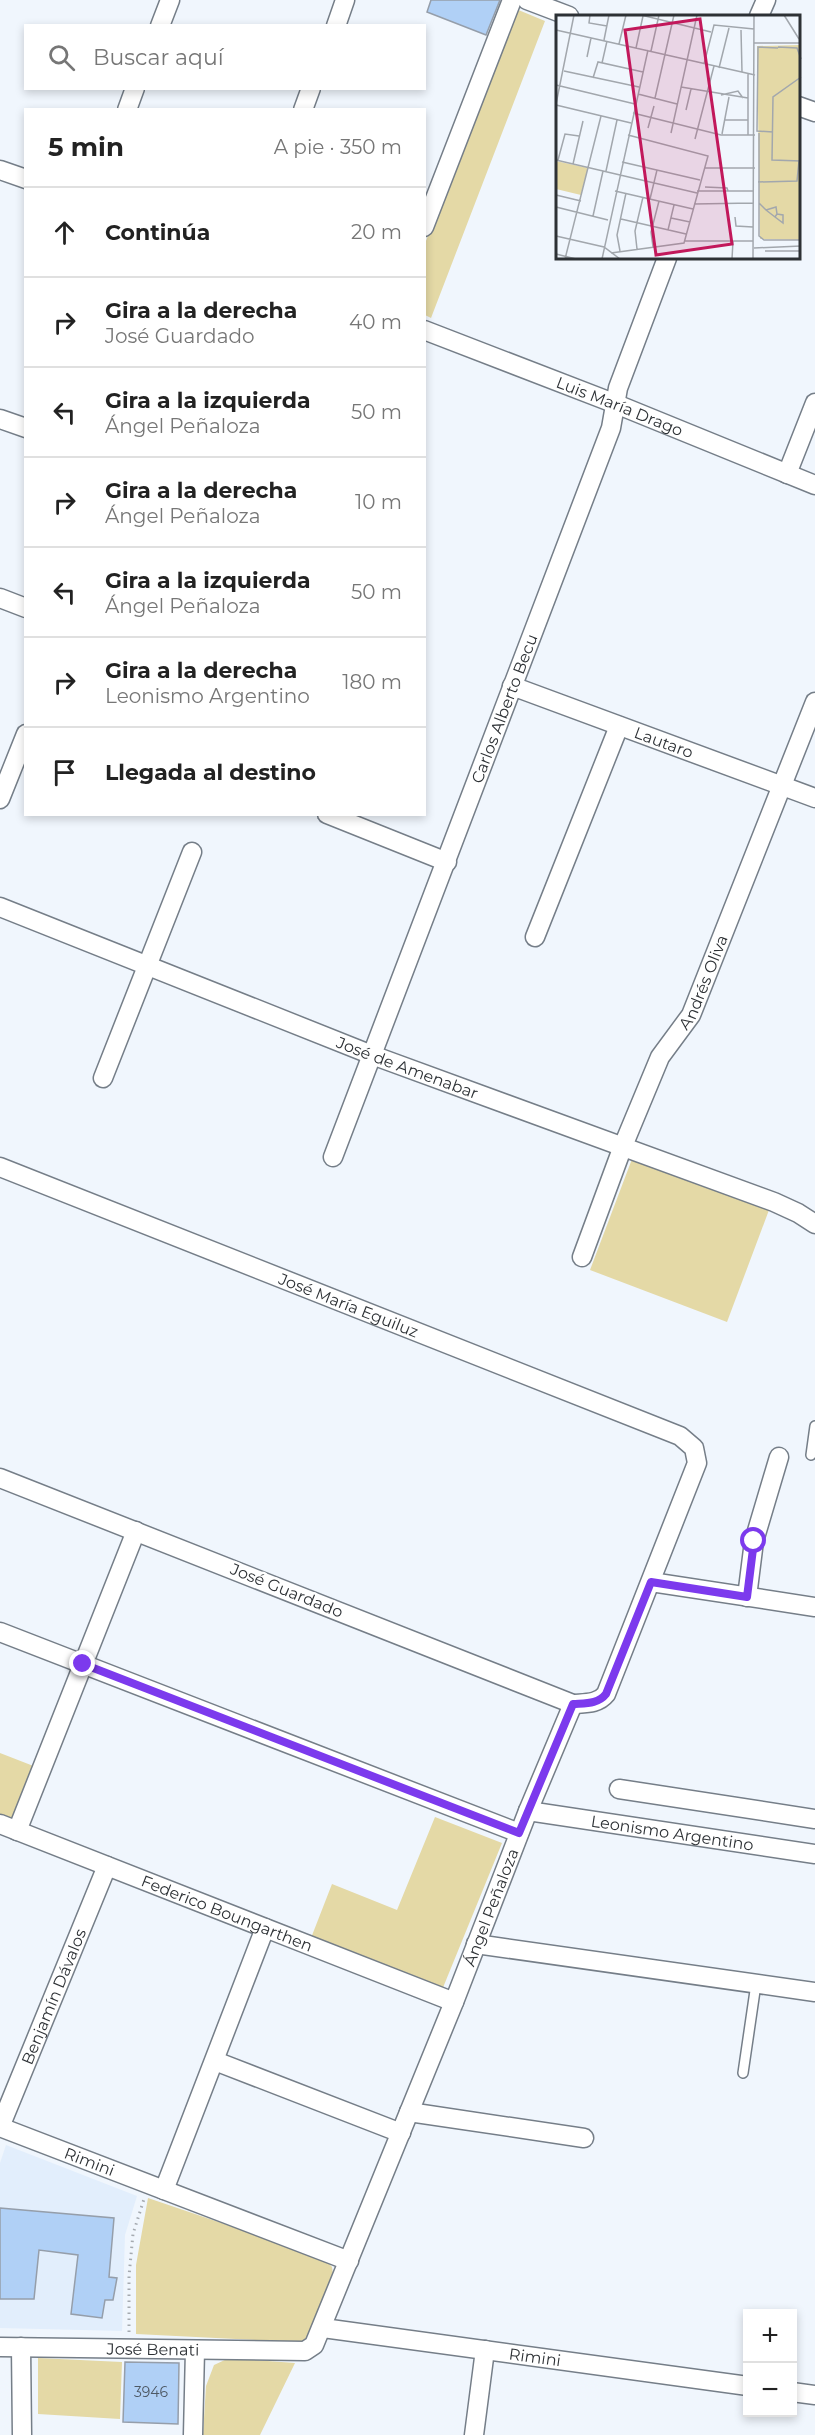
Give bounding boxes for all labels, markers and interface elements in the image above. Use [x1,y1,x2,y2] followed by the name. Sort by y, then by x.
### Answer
[556,15,800,260] inset map
[24,24,426,90] search box
[45,41,78,74] icon: search
[93,44,224,71] text: Buscar aquí
[48,131,124,163] text: 5 min
[274,135,402,159] text: A pie · 350 m
[48,216,81,249] icon: ahead
[105,219,210,246] text: Continúa
[351,220,402,244] text: 20 m
[105,297,297,324] text: Gira a la derecha
[48,306,81,339] icon: right
[349,310,402,334] text: 40 m
[105,324,255,348] text: José Guardado
[553,373,686,440] street label: Luis María Drago
[105,387,311,414] text: Gira a la izquierda
[48,396,81,429] icon: left
[351,400,402,424] text: 50 m
[105,414,261,438] text: Ángel Peñaloza
[105,477,297,504] text: Gira a la derecha
[48,486,81,519] icon: right
[355,490,402,514] text: 10 m
[105,504,261,528] text: Ángel Peñaloza
[105,567,311,594] text: Gira a la izquierda
[48,576,81,609] icon: left
[351,580,402,604] text: 50 m
[105,594,261,618] text: Ángel Peñaloza
[467,631,542,786] street label: Carlos Alberto Becu
[105,657,297,684] text: Gira a la derecha
[48,666,81,699] icon: right
[342,670,402,694] text: 180 m
[105,684,310,708] text: Leonismo Argentino
[632,723,696,762] street label: Lautaro
[48,756,81,789] icon: arrive
[105,759,316,786] text: Llegada al destino
[675,932,732,1033] street label: Andrés Oliva
[333,1033,481,1103] street label: José de Amenabar
[275,1269,421,1342] street label: José María Eguiluz
[740,1527,766,1553] route start
[227,1559,346,1622] street label: José Guardado
[69,1650,95,1676] route end
[590,1812,755,1855] street label: Leonismo Argentino
[460,1846,523,1969] street label: Ángel Peñaloza
[139,1871,315,1956] street label: Federico Boungarthen
[18,1926,90,2068] street label: Benjamín Dávalos
[62,2144,117,2180] street label: Rimini
[743,2309,797,2417] map controls
[743,2309,797,2363] button: +
[106,2339,199,2360] street label: José Benati
[508,2344,562,2370] street label: Rimini
[743,2363,797,2417] button: −
[134,2383,169,2401] house number: 3946

